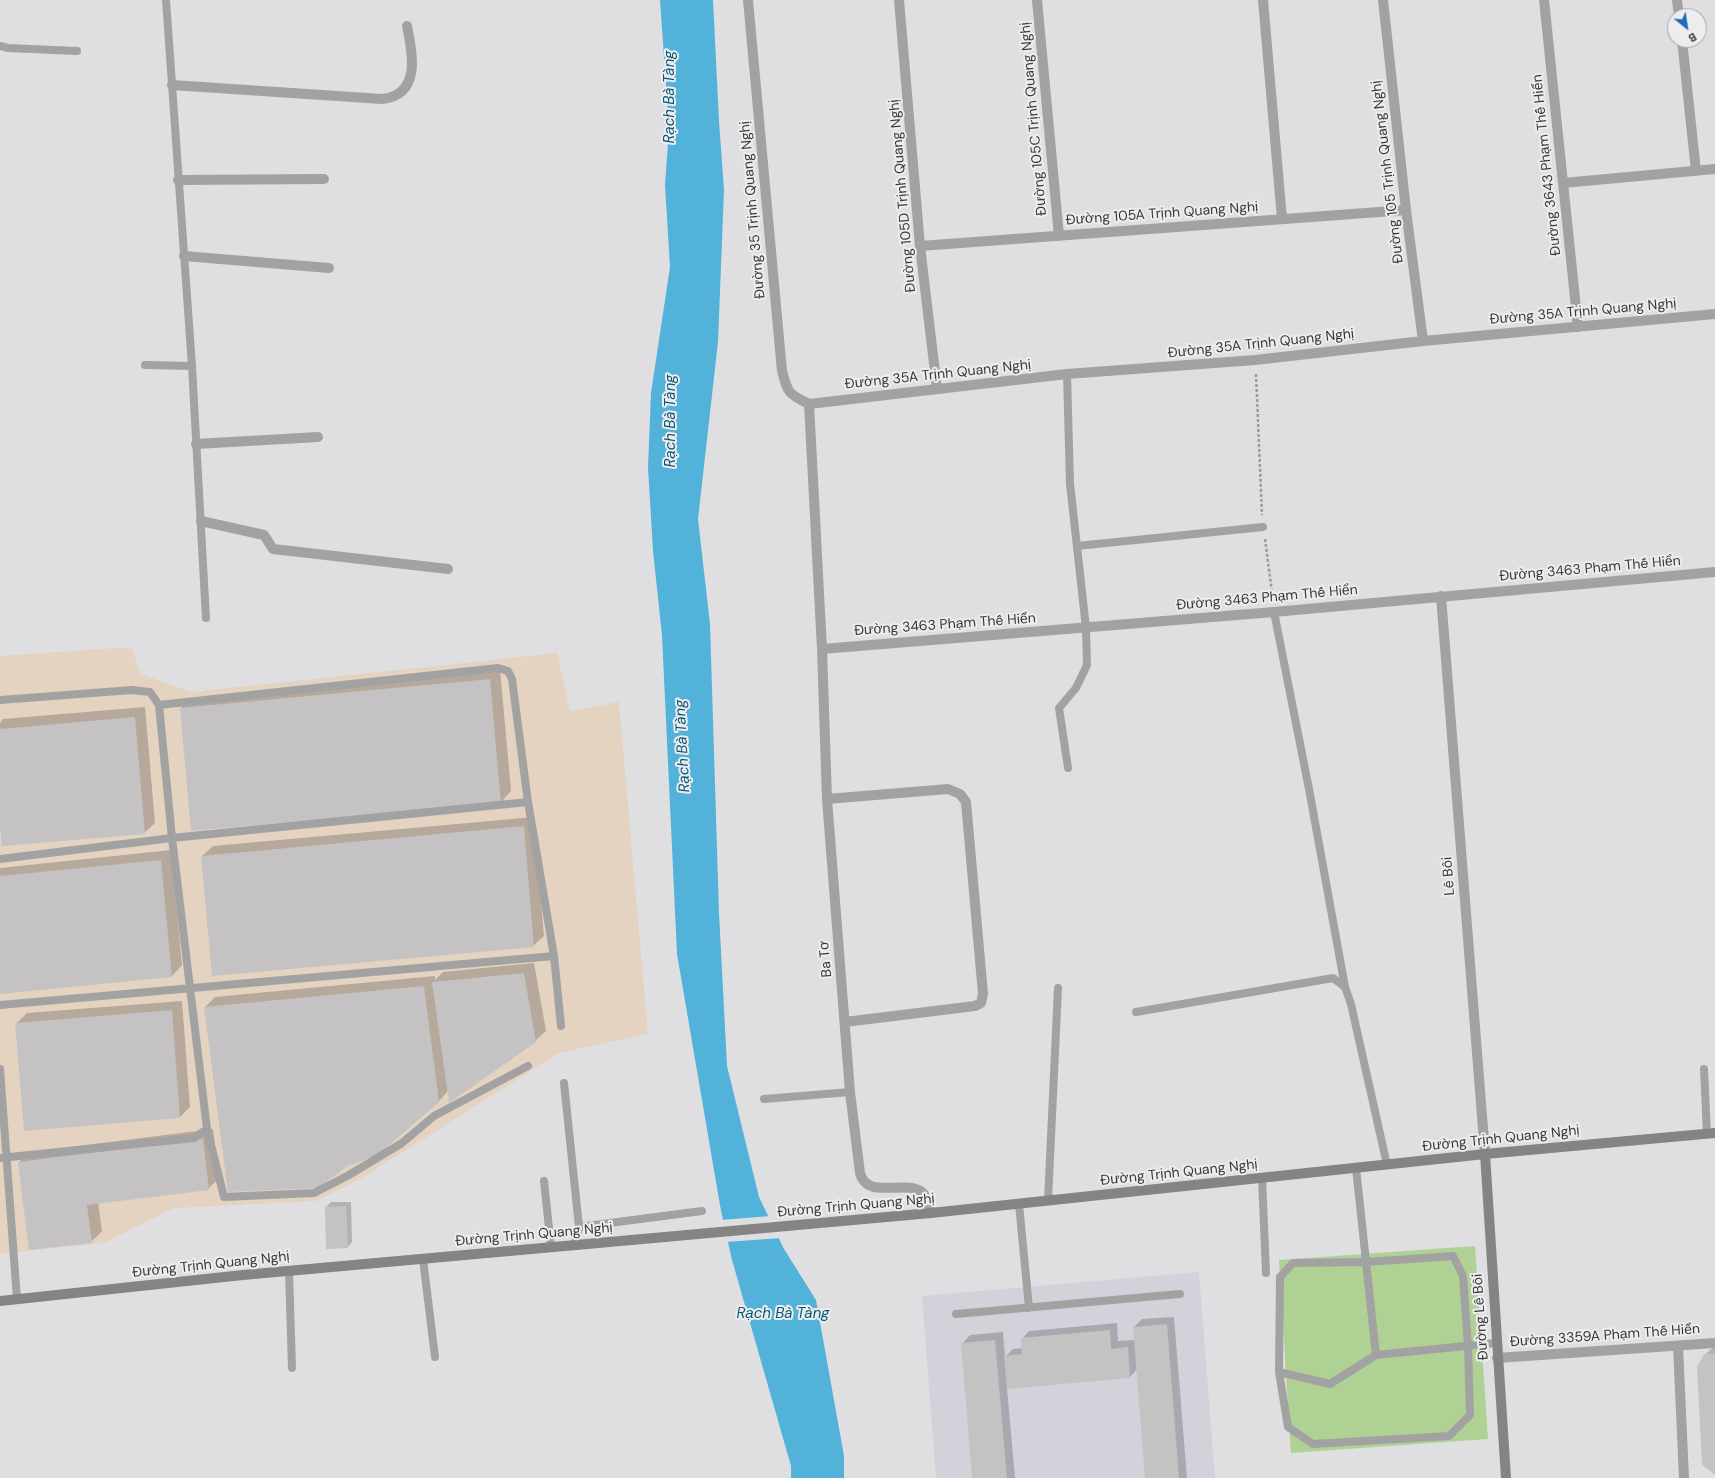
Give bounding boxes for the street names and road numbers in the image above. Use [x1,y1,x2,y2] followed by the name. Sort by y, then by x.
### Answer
[1017,22,1051,216] street label: Đường 105C Trịnh Quang Nghị
[1529,74,1565,256] street label: Đường 3643 Phạm Thế Hiển
[1368,80,1408,264] street label: Đường 105 Trịnh Quang Nghị
[886,99,920,293] street label: Đường 105D Trịnh Quang Nghị
[737,120,769,300] street label: Đường 35 Trịnh Quang Nghị
[1065,199,1259,229] street label: Đường 105A Trịnh Quang Nghị
[1489,295,1677,329] street label: Đường 35A Trịnh Quang Nghị
[1167,326,1355,362] street label: Đường 35A Trịnh Quang Nghị
[844,357,1032,393] street label: Đường 35A Trịnh Quang Nghị
[1499,553,1681,585] street label: Đường 3463 Phạm Thế Hiển
[1176,582,1358,614] street label: Đường 3463 Phạm Thế Hiển
[854,610,1036,640] street label: Đường 3463 Phạm Thế Hiển
[1439,856,1459,896] street label: Lê Bôi
[816,940,836,978] street label: Ba Tơ
[1422,1122,1580,1156] street label: Đường Trịnh Quang Nghị
[1100,1156,1258,1190] street label: Đường Trịnh Quang Nghị
[777,1191,935,1221] street label: Đường Trịnh Quang Nghị
[455,1220,613,1250] street label: Đường Trịnh Quang Nghị
[132,1248,290,1282] street label: Đường Trịnh Quang Nghị
[1470,1273,1492,1361] street label: Đường Lê Bôi
[1509,1321,1701,1351] street label: Đường 3359A Phạm Thế Hiển

